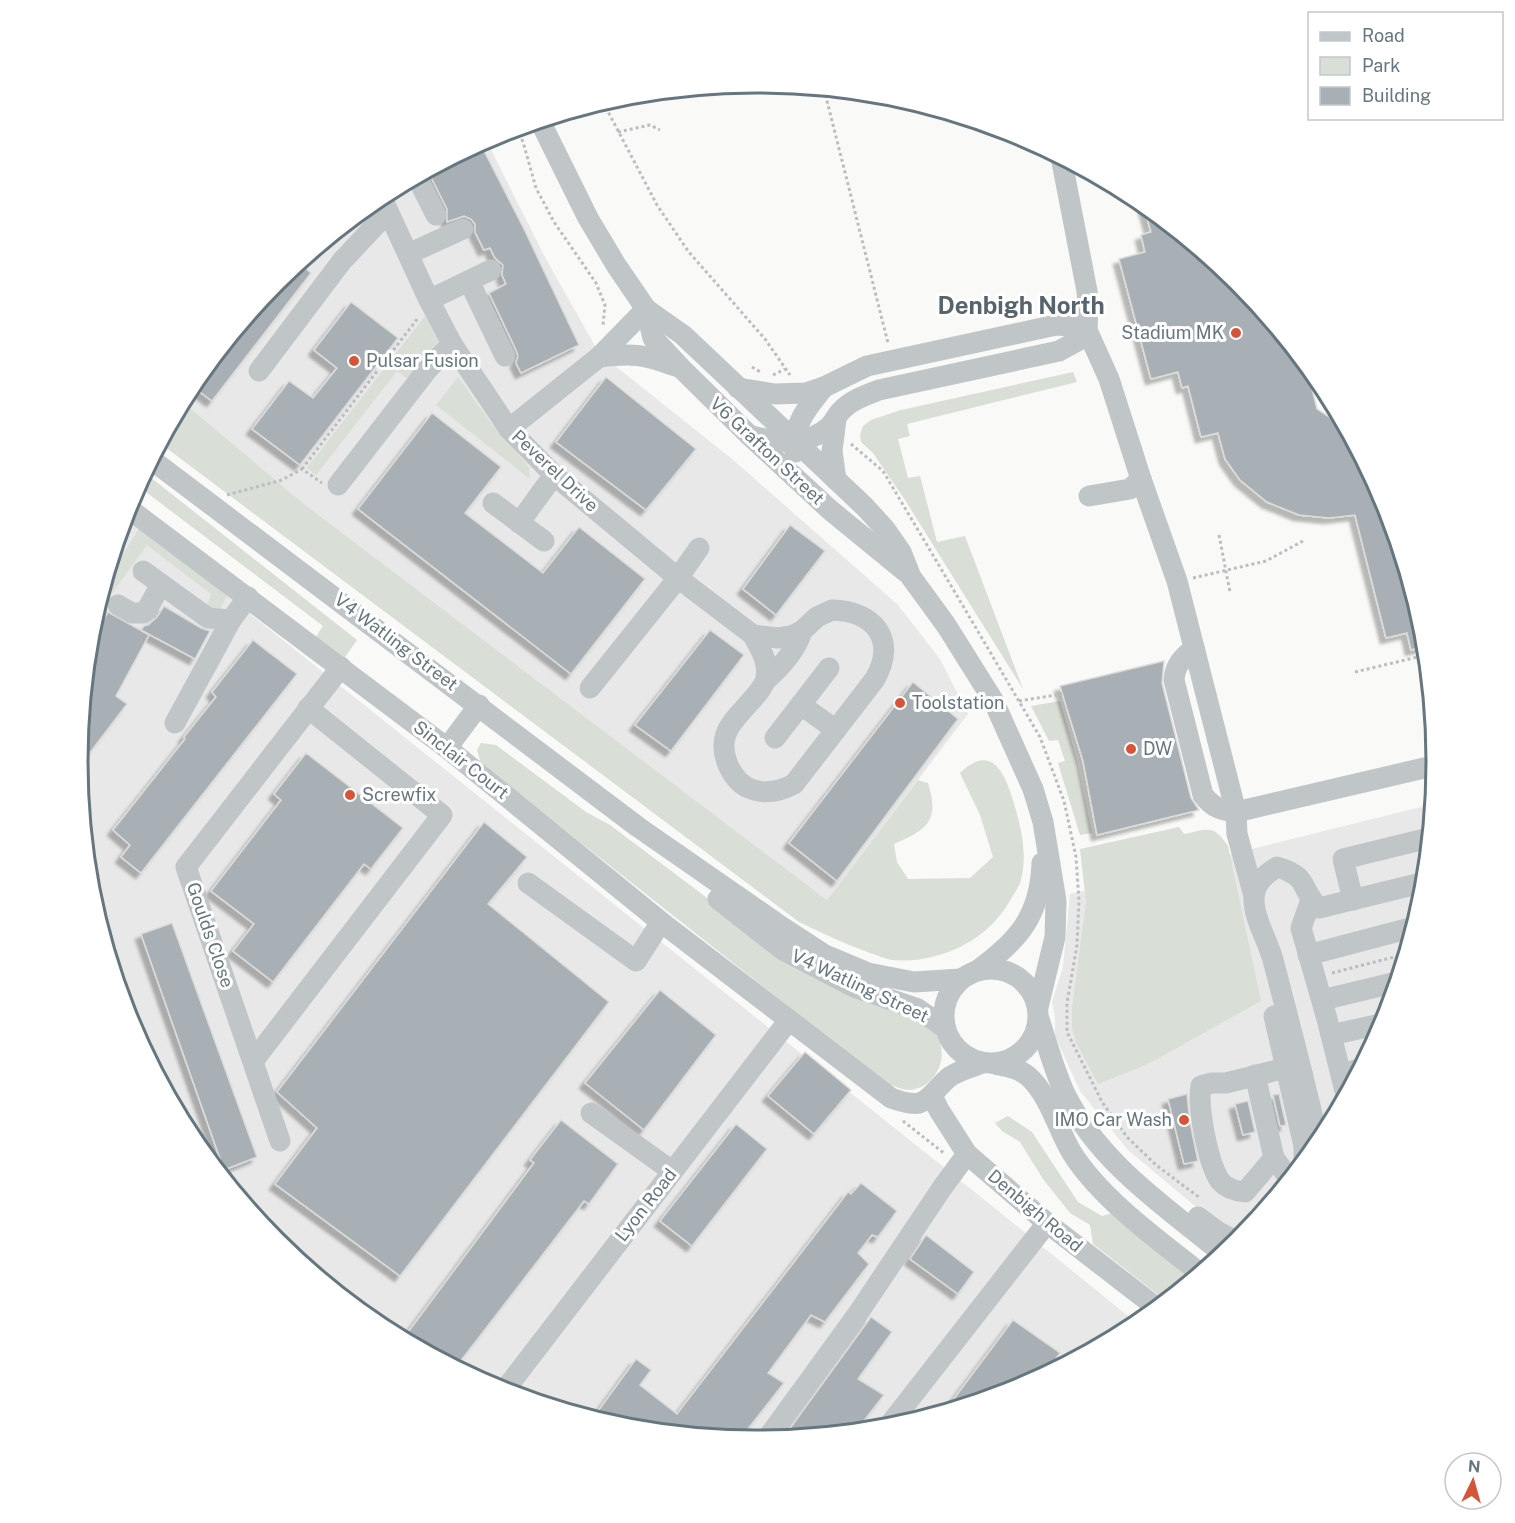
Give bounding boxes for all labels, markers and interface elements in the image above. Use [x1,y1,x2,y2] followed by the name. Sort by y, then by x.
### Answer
[1308,12,1503,120] legend
[1362,25,1405,46] text: Road
[1362,55,1400,76] text: Park
[1362,85,1431,106] text: Building
[937,291,1105,319] district label: Denbigh North
[1121,322,1224,343] place label: Stadium MK
[1229,326,1243,340] marker: Stadium MK
[366,350,479,371] place label: Pulsar Fusion
[347,354,361,368] marker: Pulsar Fusion
[706,392,829,509] street label: V6 Grafton Street
[508,425,603,516] street label: Peverel Drive
[331,588,462,695] street label: V4 Watling Street
[912,692,1004,713] place label: Toolstation
[893,696,907,710] marker: Toolstation
[410,716,513,803] street label: Sinclair Court
[1143,738,1172,759] place label: DW
[1124,742,1138,756] marker: DW
[362,784,437,805] place label: Screwfix
[343,788,357,802] marker: Screwfix
[183,879,238,990] street label: Goulds Close
[788,945,932,1027] street label: V4 Watling Street
[1054,1109,1172,1130] place label: IMO Car Wash
[1177,1113,1191,1127] marker: IMO Car Wash
[611,1164,681,1245] street label: Lyon Road
[984,1165,1087,1256] street label: Denbigh Road
[1443,1451,1503,1511] north arrow
[1467,1457,1481,1477] text: N

